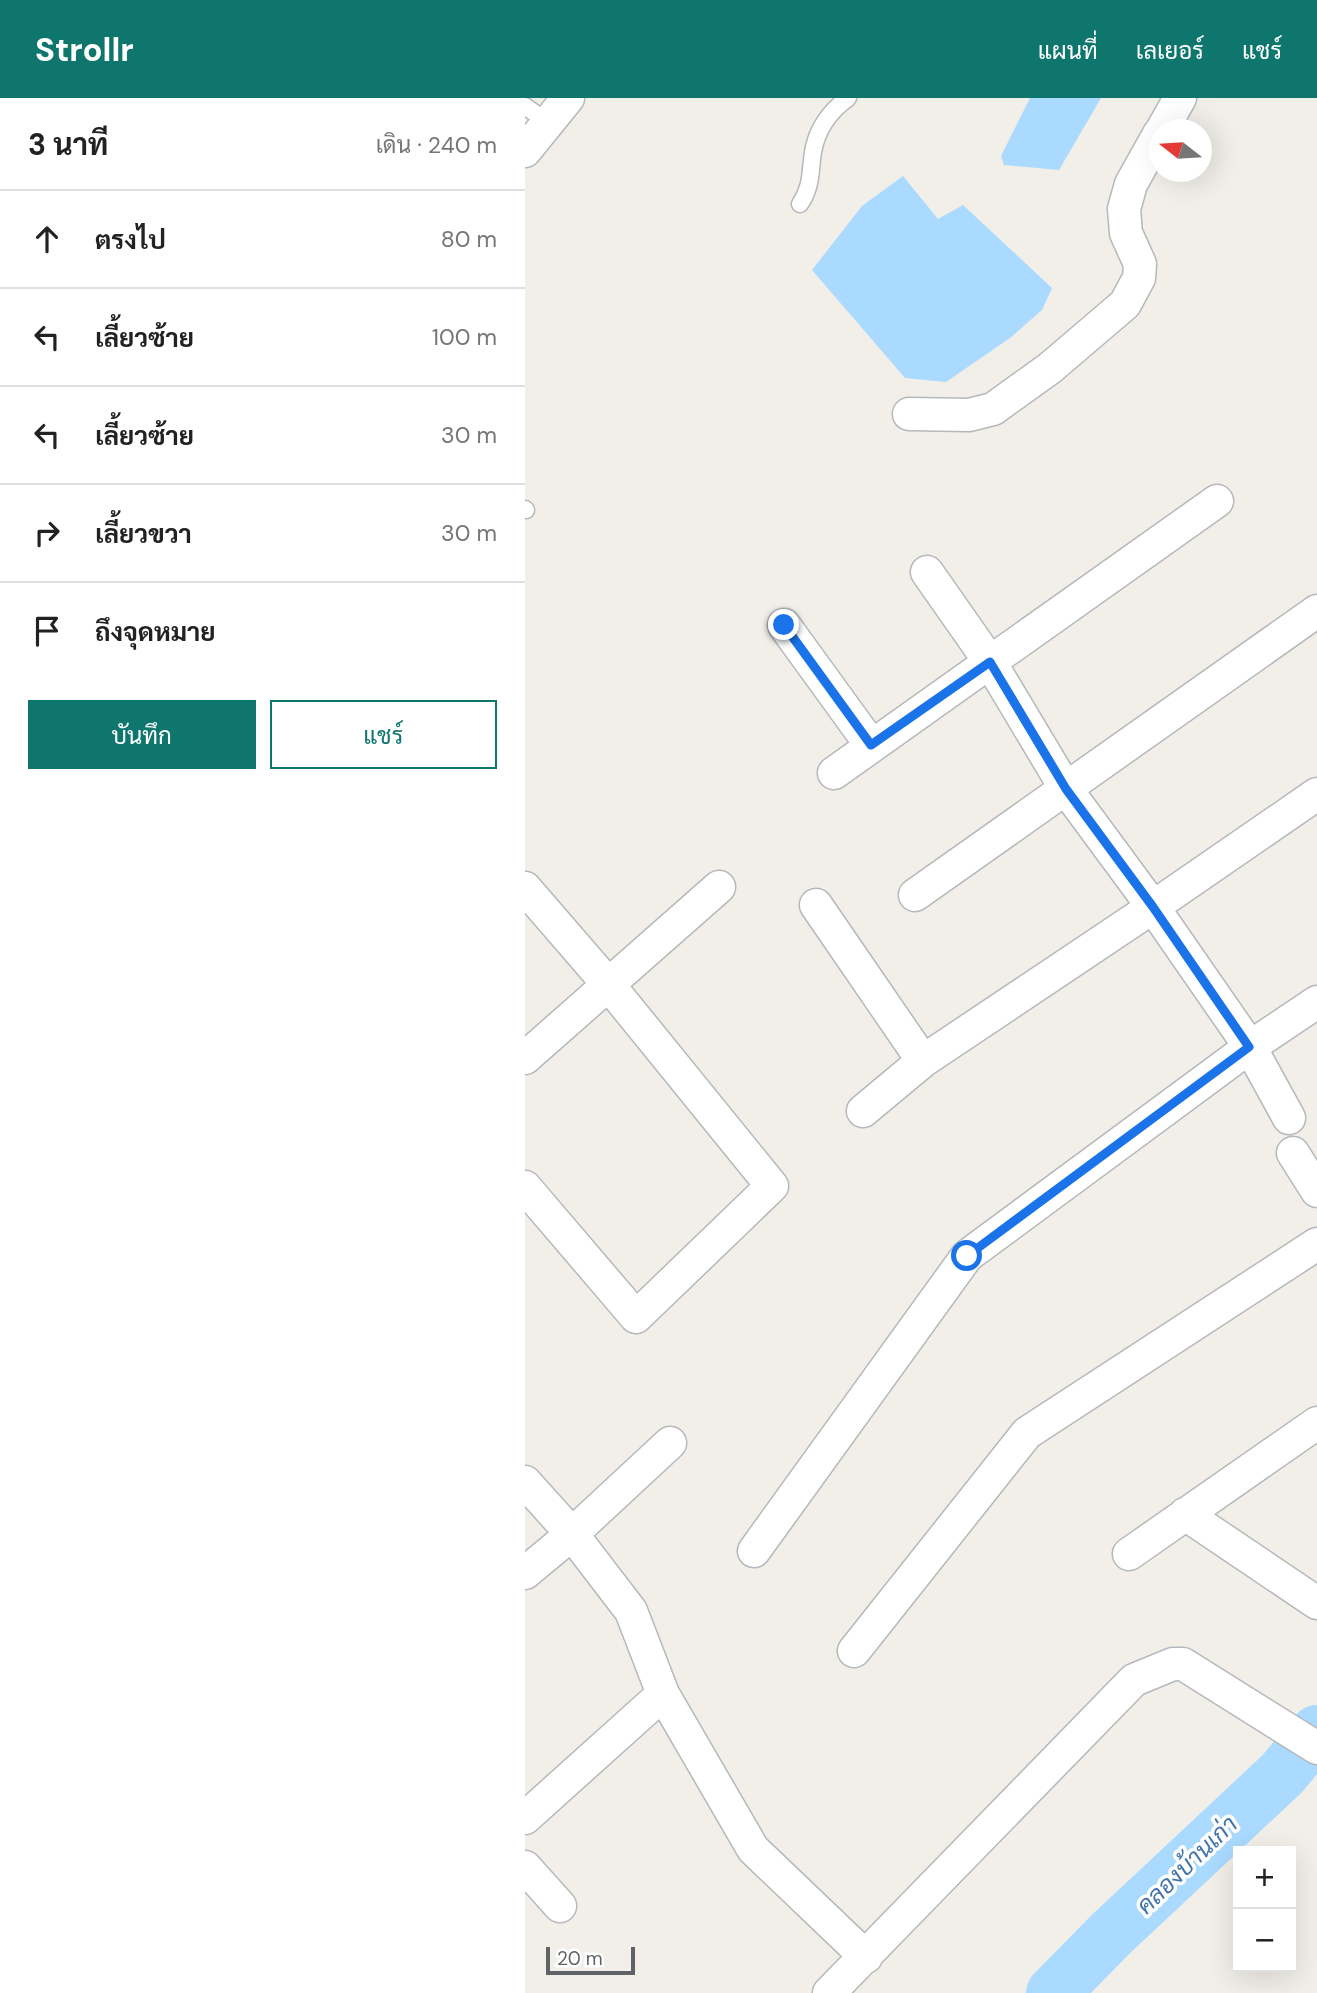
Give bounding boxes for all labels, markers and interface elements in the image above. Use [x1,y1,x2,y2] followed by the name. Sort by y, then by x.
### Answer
[35,28,134,71] text: Strollr
[1038,35,1098,66] text: แผนที่
[1136,35,1204,66] text: เลเยอร์
[1242,35,1282,66] text: แชร์
[1149,119,1212,182] north arrow
[28,125,108,164] text: 3 นาที
[376,130,497,160] text: เดิน · 240 m
[28,220,66,258] icon: ahead
[95,223,166,257] text: ตรงไป
[441,224,497,254] text: 80 m
[28,318,66,356] icon: left
[95,321,194,355] text: เลี้ยวซ้าย
[432,322,497,352] text: 100 m
[28,416,66,454] icon: left
[95,419,194,453] text: เลี้ยวซ้าย
[441,420,497,450] text: 30 m
[28,514,66,552] icon: right
[95,517,192,551] text: เลี้ยวขวา
[441,518,497,548] text: 30 m
[768,609,799,640] route end
[28,612,66,650] icon: arrive
[95,615,216,649] text: ถึงจุดหมาย
[28,700,256,769] button: บันทึก
[270,700,497,769] button: แชร์
[951,1240,982,1271] route start
[1130,1809,1244,1920] water label: คลองบ้านเก่า
[1233,1846,1296,1972] map controls
[1233,1846,1296,1909] button: +
[1233,1909,1296,1972] button: −
[546,1944,635,1976] scale bar
[557,1946,603,1971] text: 20 m

